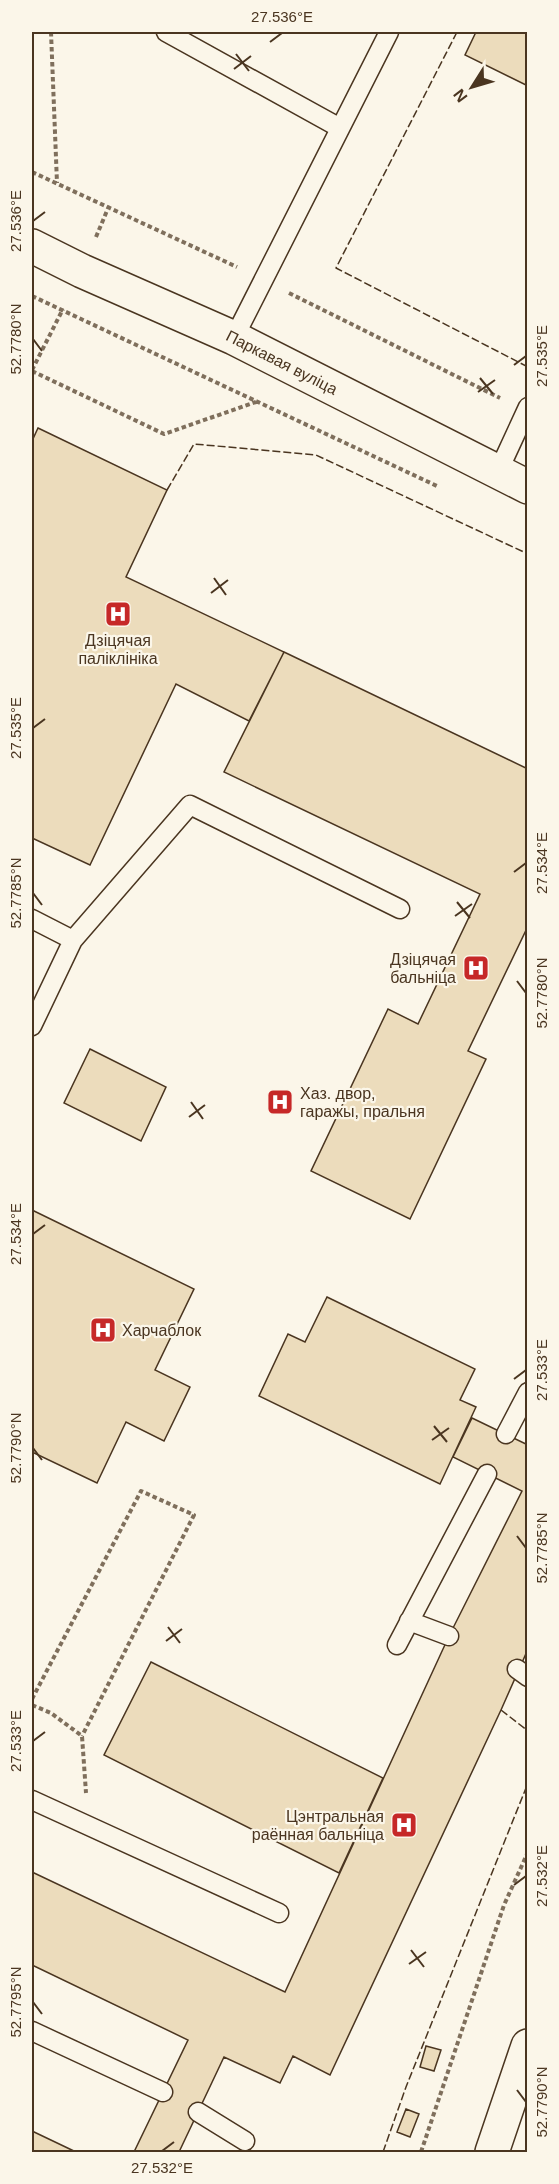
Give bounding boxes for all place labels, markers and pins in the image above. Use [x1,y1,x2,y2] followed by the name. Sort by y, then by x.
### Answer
[103,599,133,629] hospital icon: Дзіцячая паліклініка
[78,632,158,667] place label: Дзіцячая паліклініка
[390,951,456,986] place label: Дзіцячая бальніца
[461,953,491,983] hospital icon: Дзіцячая бальніца
[300,1085,425,1120] place label: Хаз. двор, гаражы, пральня
[265,1087,295,1117] hospital icon: Хаз. двор, гаражы, пральня
[88,1315,118,1345] hospital icon: Харчаблок
[122,1322,202,1339] place label: Харчаблок
[252,1808,384,1843] place label: Цэнтральная раённая бальніца
[389,1810,419,1840] hospital icon: Цэнтральная раённая бальніца

